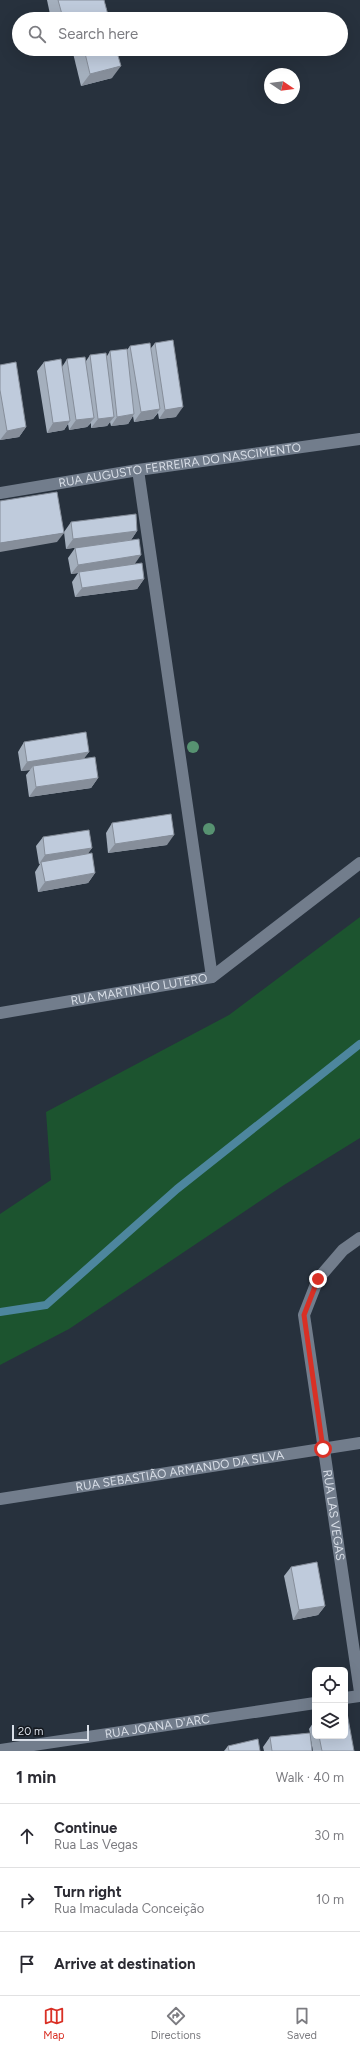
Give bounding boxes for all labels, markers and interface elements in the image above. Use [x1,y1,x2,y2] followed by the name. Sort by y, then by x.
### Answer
[12,12,348,56] search box
[26,23,48,45] icon: search
[58,25,138,43] text: Search here
[264,68,300,104] north arrow
[58,440,302,490] street label: RUA AUGUSTO FERREIRA DO NASCIMENTO
[70,971,208,1008] street label: RUA MARTINHO LUTERO
[309,1270,327,1288] route end
[314,1440,332,1458] route start
[75,1448,285,1494] street label: RUA SEBASTIÃO ARMANDO DA SILVA
[320,1469,347,1562] street label: RUA LAS VEGAS
[312,1667,348,1739] map controls
[312,1667,348,1703] button: locate
[312,1703,348,1739] button: layers
[104,1712,211,1741] street label: RUA JOANA D'ARC
[12,1723,89,1742] scale bar
[18,1725,43,1738] text: 20 m
[16,1767,56,1787] text: 1 min
[276,1770,344,1785] text: Walk · 40 m
[54,1819,117,1837] text: Continue
[16,1825,38,1847] icon: ahead
[314,1828,344,1843] text: 30 m
[54,1837,138,1852] text: Rua Las Vegas
[54,1883,122,1901] text: Turn right
[16,1889,38,1911] icon: right
[316,1892,344,1907] text: 10 m
[54,1901,204,1916] text: Rua Imaculada Conceição
[16,1953,38,1975] icon: arrive
[54,1955,195,1973] text: Arrive at destination
[43,2005,65,2042] tab: Map
[151,2005,201,2042] tab: Directions
[287,2005,317,2042] tab: Saved

